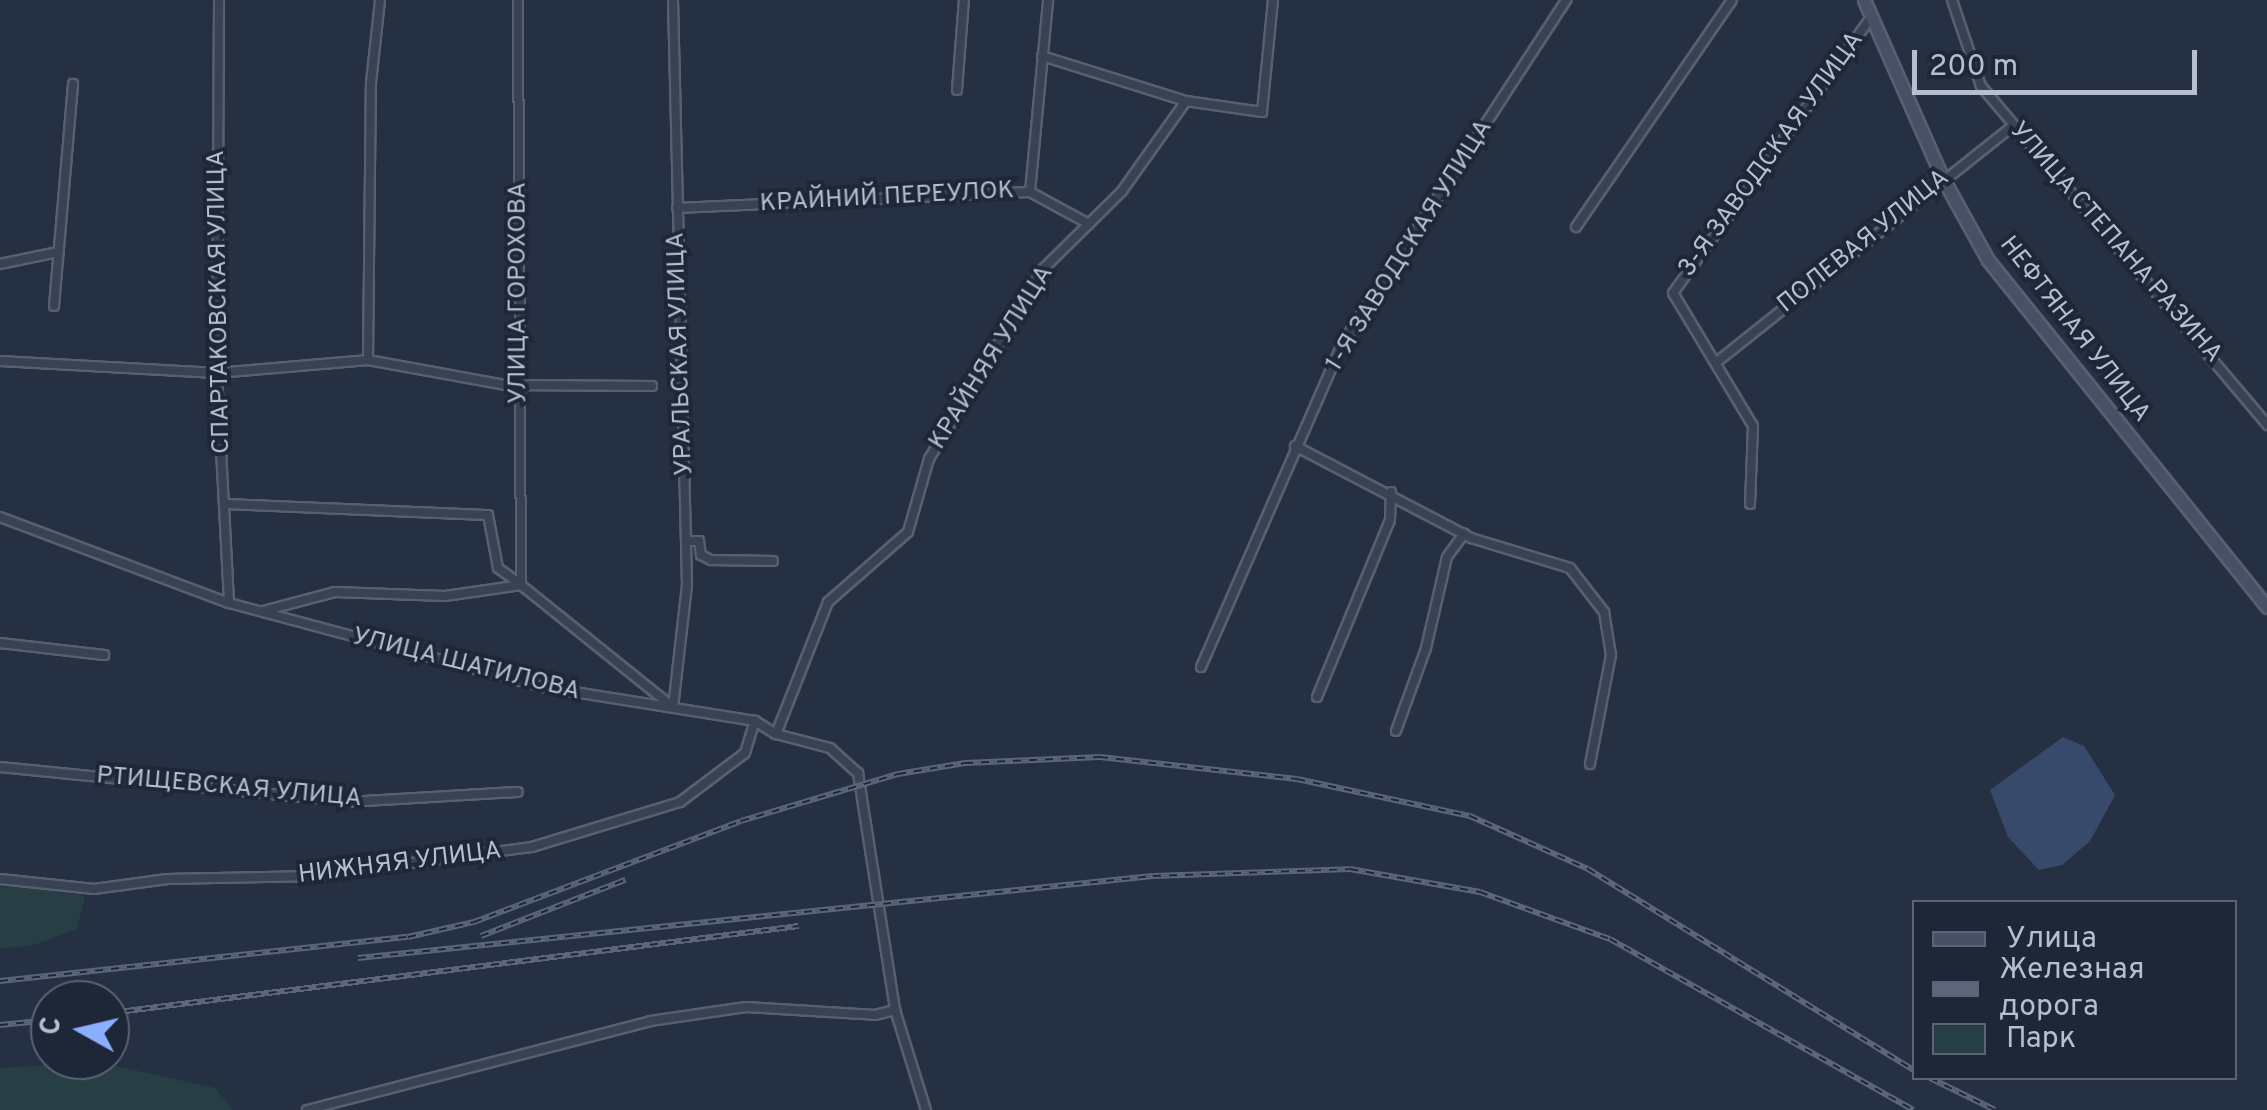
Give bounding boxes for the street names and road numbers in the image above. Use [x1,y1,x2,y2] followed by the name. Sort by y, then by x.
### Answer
[1673,27,1871,283] street label: 3-Я ЗАВОДСКАЯ УЛИЦА
[1320,115,1500,377] street label: 1-Я ЗАВОДСКАЯ УЛИЦА
[2002,116,2228,370] street label: УЛИЦА СТЕПАНА РАЗИНА
[202,150,238,454] street label: СПАРТАКОВСКАЯ УЛИЦА
[1772,164,1956,320] street label: ПОЛЕВАЯ УЛИЦА
[759,176,1015,220] street label: КРАЙНИЙ ПЕРЕУЛОК
[504,181,534,405] street label: УЛИЦА ГОРОХОВА
[1992,231,2156,429] street label: НЕФТЯНАЯ УЛИЦА
[662,232,700,476] street label: УРАЛЬСКАЯ УЛИЦА
[923,261,1061,455] street label: КРАЙНЯЯ УЛИЦА
[349,622,583,708] street label: УЛИЦА ШАТИЛОВА
[95,761,363,815] street label: РТИЩЕВСКАЯ УЛИЦА
[297,837,503,891] street label: НИЖНЯЯ УЛИЦА

